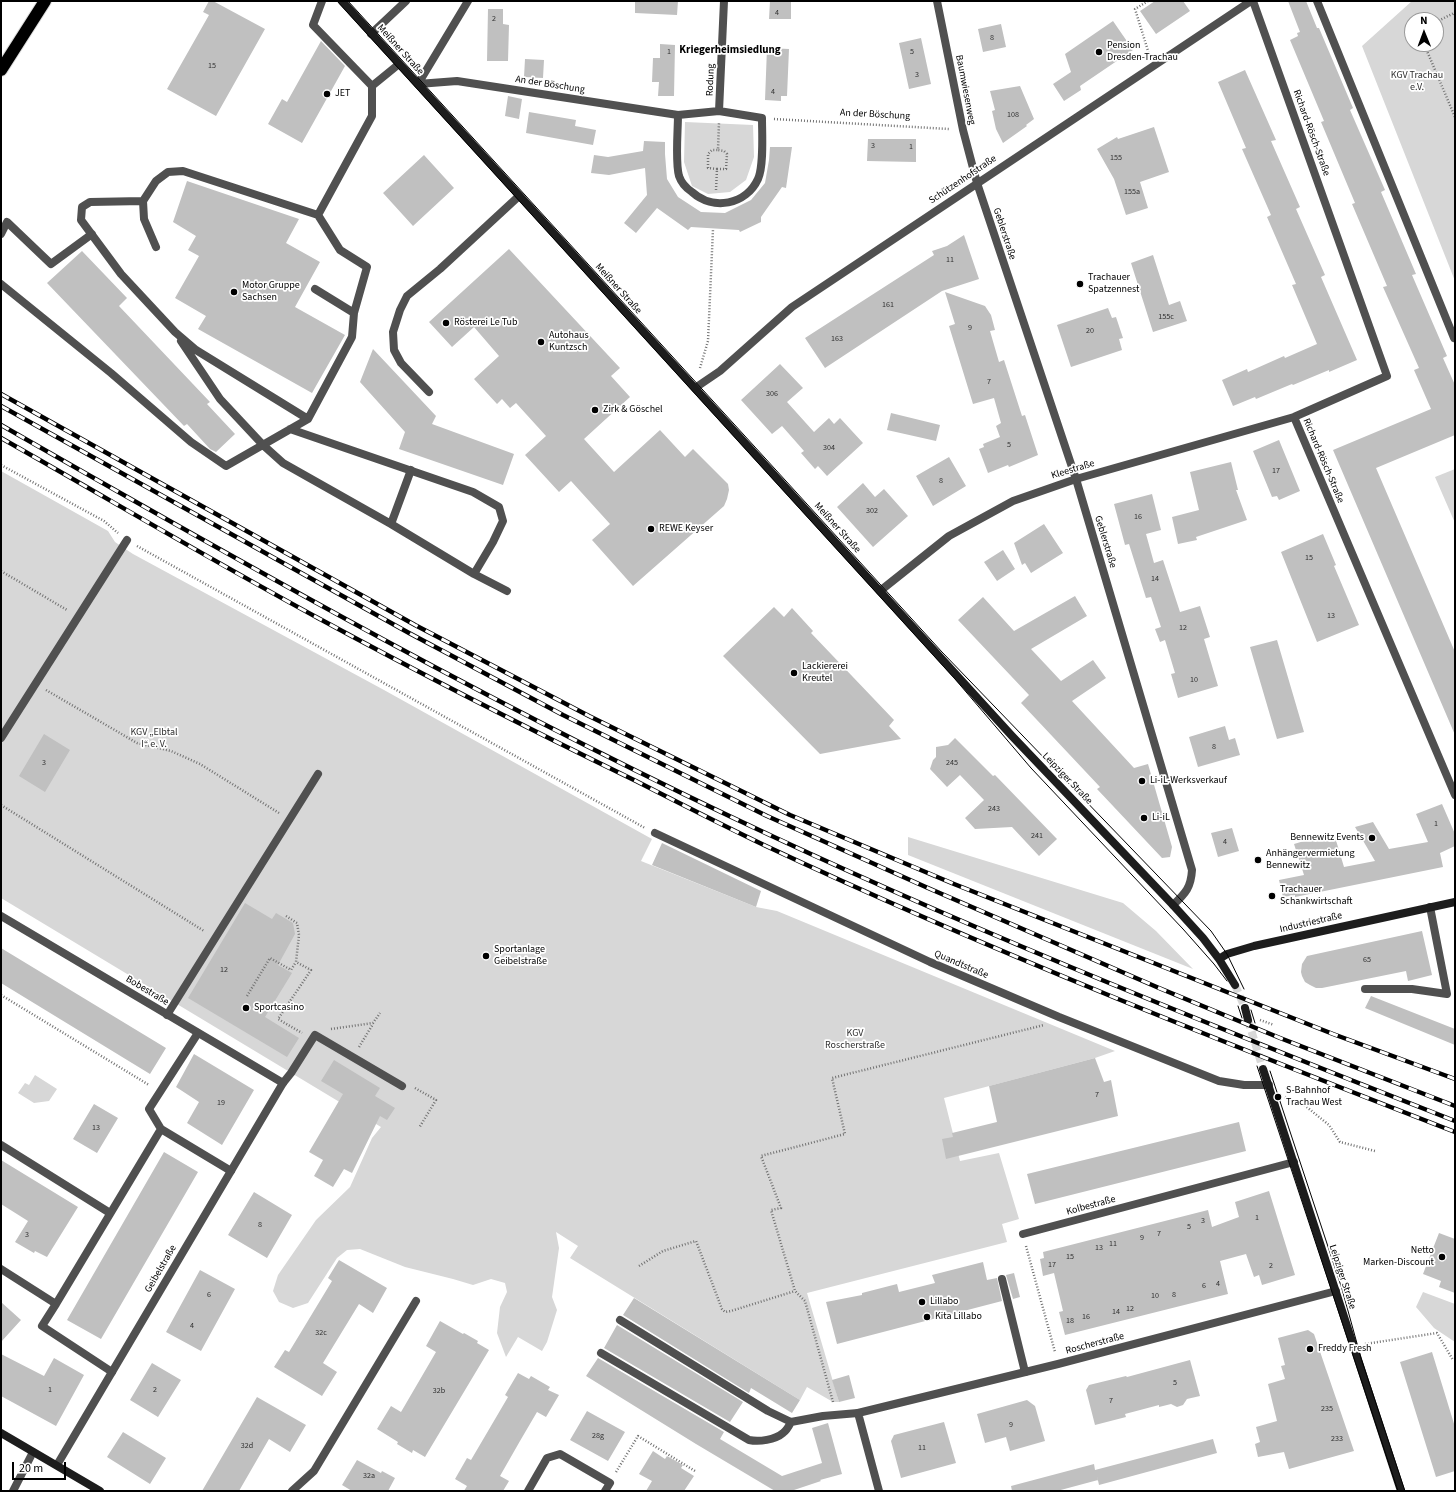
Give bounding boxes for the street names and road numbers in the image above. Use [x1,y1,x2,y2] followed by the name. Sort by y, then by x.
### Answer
[374,22,426,78] street label: Meißner Straße
[952,54,978,126] street label: Baumwiesenweg
[704,64,718,96] street label: Rodung
[514,74,586,96] street label: An der Böschung
[1290,88,1332,178] street label: Richard-Rösch-Straße
[840,107,910,123] street label: An der Böschung
[927,153,999,207] street label: Schützenhofstraße
[990,206,1018,262] street label: Geblerstraße
[592,261,644,317] street label: Meißner Straße
[1300,417,1346,505] street label: Richard-Rösch-Straße
[1050,458,1096,482] street label: Kleestraße
[811,500,863,556] street label: Meißner Straße
[1091,514,1119,570] street label: Geblerstraße
[1039,751,1095,807] street label: Leipziger Straße
[1279,910,1343,936] street label: Industriestraße
[932,948,990,982] street label: Quandtstraße
[123,973,171,1009] street label: Bobestraße
[1065,1194,1117,1218] street label: Kolbestraße
[143,1243,179,1295] street label: Geibelstraße
[1326,1243,1358,1311] street label: Leipziger Straße
[1065,1330,1125,1358] street label: Roscherstraße

